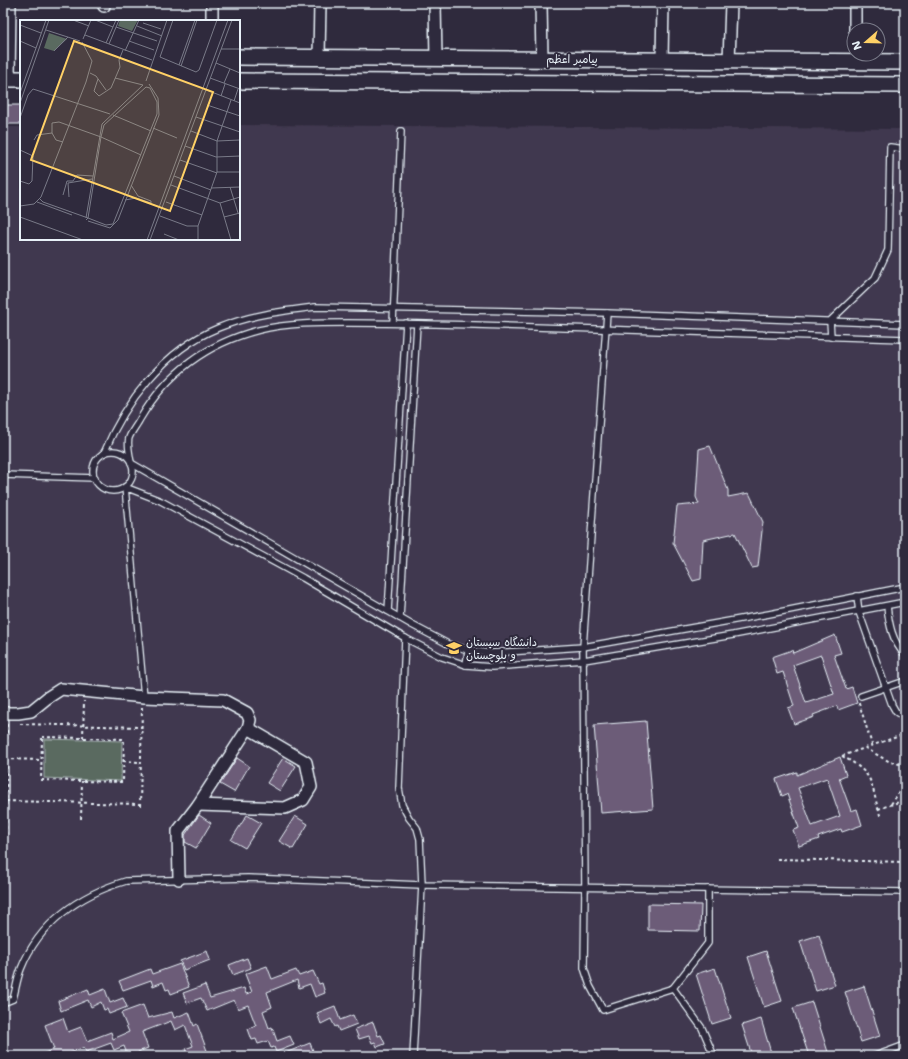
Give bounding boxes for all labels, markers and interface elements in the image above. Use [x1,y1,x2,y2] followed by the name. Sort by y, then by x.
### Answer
[20,20,240,240] inset map
[846,22,886,62] north arrow
[848,38,866,52] text: N
[546,52,598,68] street label: پیامبر اعظم
[466,635,537,663] place label: دانشگاه سیستان و بلوچستان
[445,639,463,657] school or university icon: دانشگاه سیستان و بلوچستان

